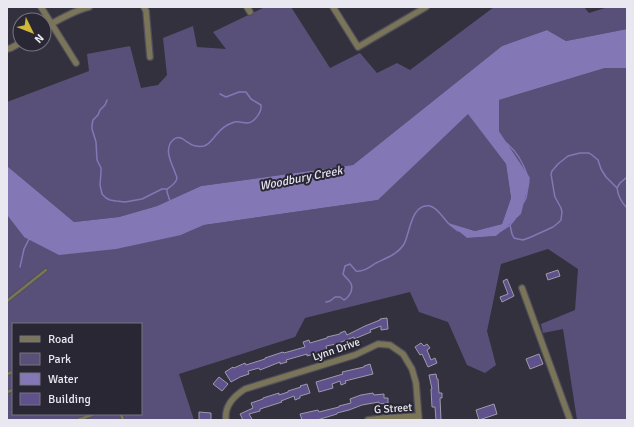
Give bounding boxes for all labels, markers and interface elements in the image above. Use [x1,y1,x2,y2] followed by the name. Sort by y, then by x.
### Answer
[12,12,52,52] north arrow
[32,31,46,46] text: N
[258,163,345,194] water label: Woodbury Creek
[12,323,142,415] legend
[48,332,74,347] text: Road
[311,335,362,364] street label: Lynn Drive
[48,352,71,367] text: Park
[48,372,79,387] text: Water
[48,392,91,407] text: Building
[374,401,413,416] street label: G Street

